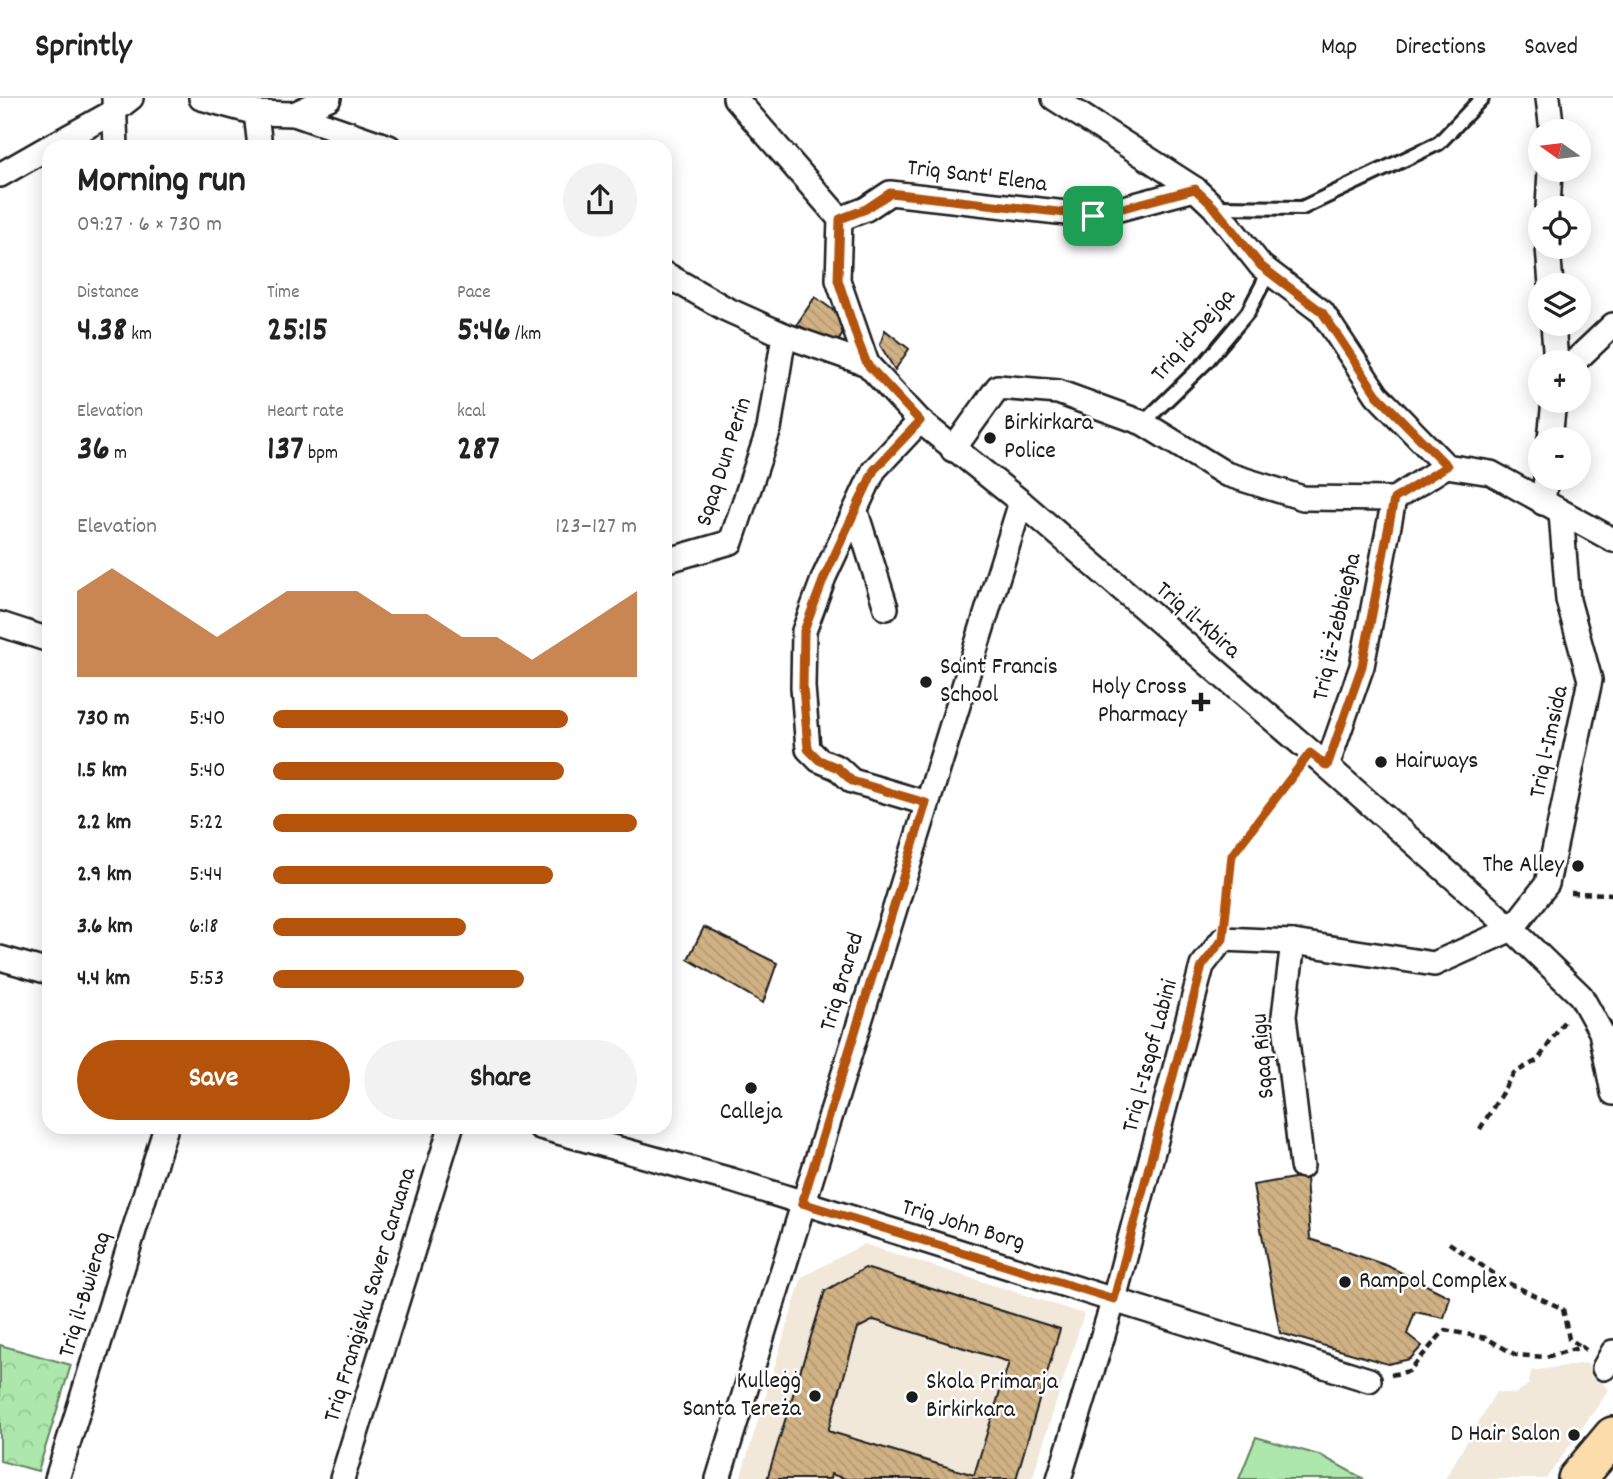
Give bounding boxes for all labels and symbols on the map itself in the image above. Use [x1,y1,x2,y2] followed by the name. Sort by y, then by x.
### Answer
[1528,119,1591,182] north arrow
[905,152,1050,203] street label: Triq Sant' Elena
[1063,186,1123,246] pin
[1144,281,1245,390] street label: Triq id-Dejqa
[688,393,762,531] street label: Sqaq Dun Perin
[1004,407,1094,469] place label: Birkirkara Police
[982,430,998,446] marker: Birkirkara Police
[1305,549,1372,704] street label: Triq iż-Żebbiegħa
[1147,574,1248,668] street label: Triq il-Kbira
[940,651,1058,713] place label: Saint Francis School
[1091,671,1188,733] place label: Holy Cross Pharmacy
[918,674,934,690] marker: Saint Francis School
[1522,682,1579,801] street label: Triq l-Imsida
[1193,694,1209,710] marker: Holy Cross Pharmacy
[1395,745,1478,779] place label: Hairways
[1373,754,1389,770] marker: Hairways
[1483,849,1565,883] place label: The Alley
[1570,858,1586,874] marker: The Alley
[812,929,874,1035] street label: Triq Brared
[1114,976,1188,1136] street label: Triq l-Isqof Labini
[1243,1012,1285,1100] street label: Sqaq Rigu
[743,1080,759,1096] marker: Calleja
[720,1096,783,1130] place label: Calleja
[316,1163,426,1426] street label: Triq Franġisku Saver Caruana
[897,1191,1029,1261] street label: Triq John Borg
[51,1228,121,1362] street label: Triq il-Bwieraq
[1359,1265,1507,1299] place label: Rampol Complex
[1337,1274,1353,1290] marker: Rampol Complex
[682,1365,802,1427] place label: Kulleġġ Santa Tereża
[926,1366,1059,1428] place label: Skola Primarja Birkirkara
[807,1388,823,1404] marker: Kulleġġ Santa Tereża
[904,1389,920,1405] marker: Skola Primarja Birkirkara
[1450,1418,1560,1452] place label: D Hair Salon
[1566,1427,1582,1443] marker: D Hair Salon

